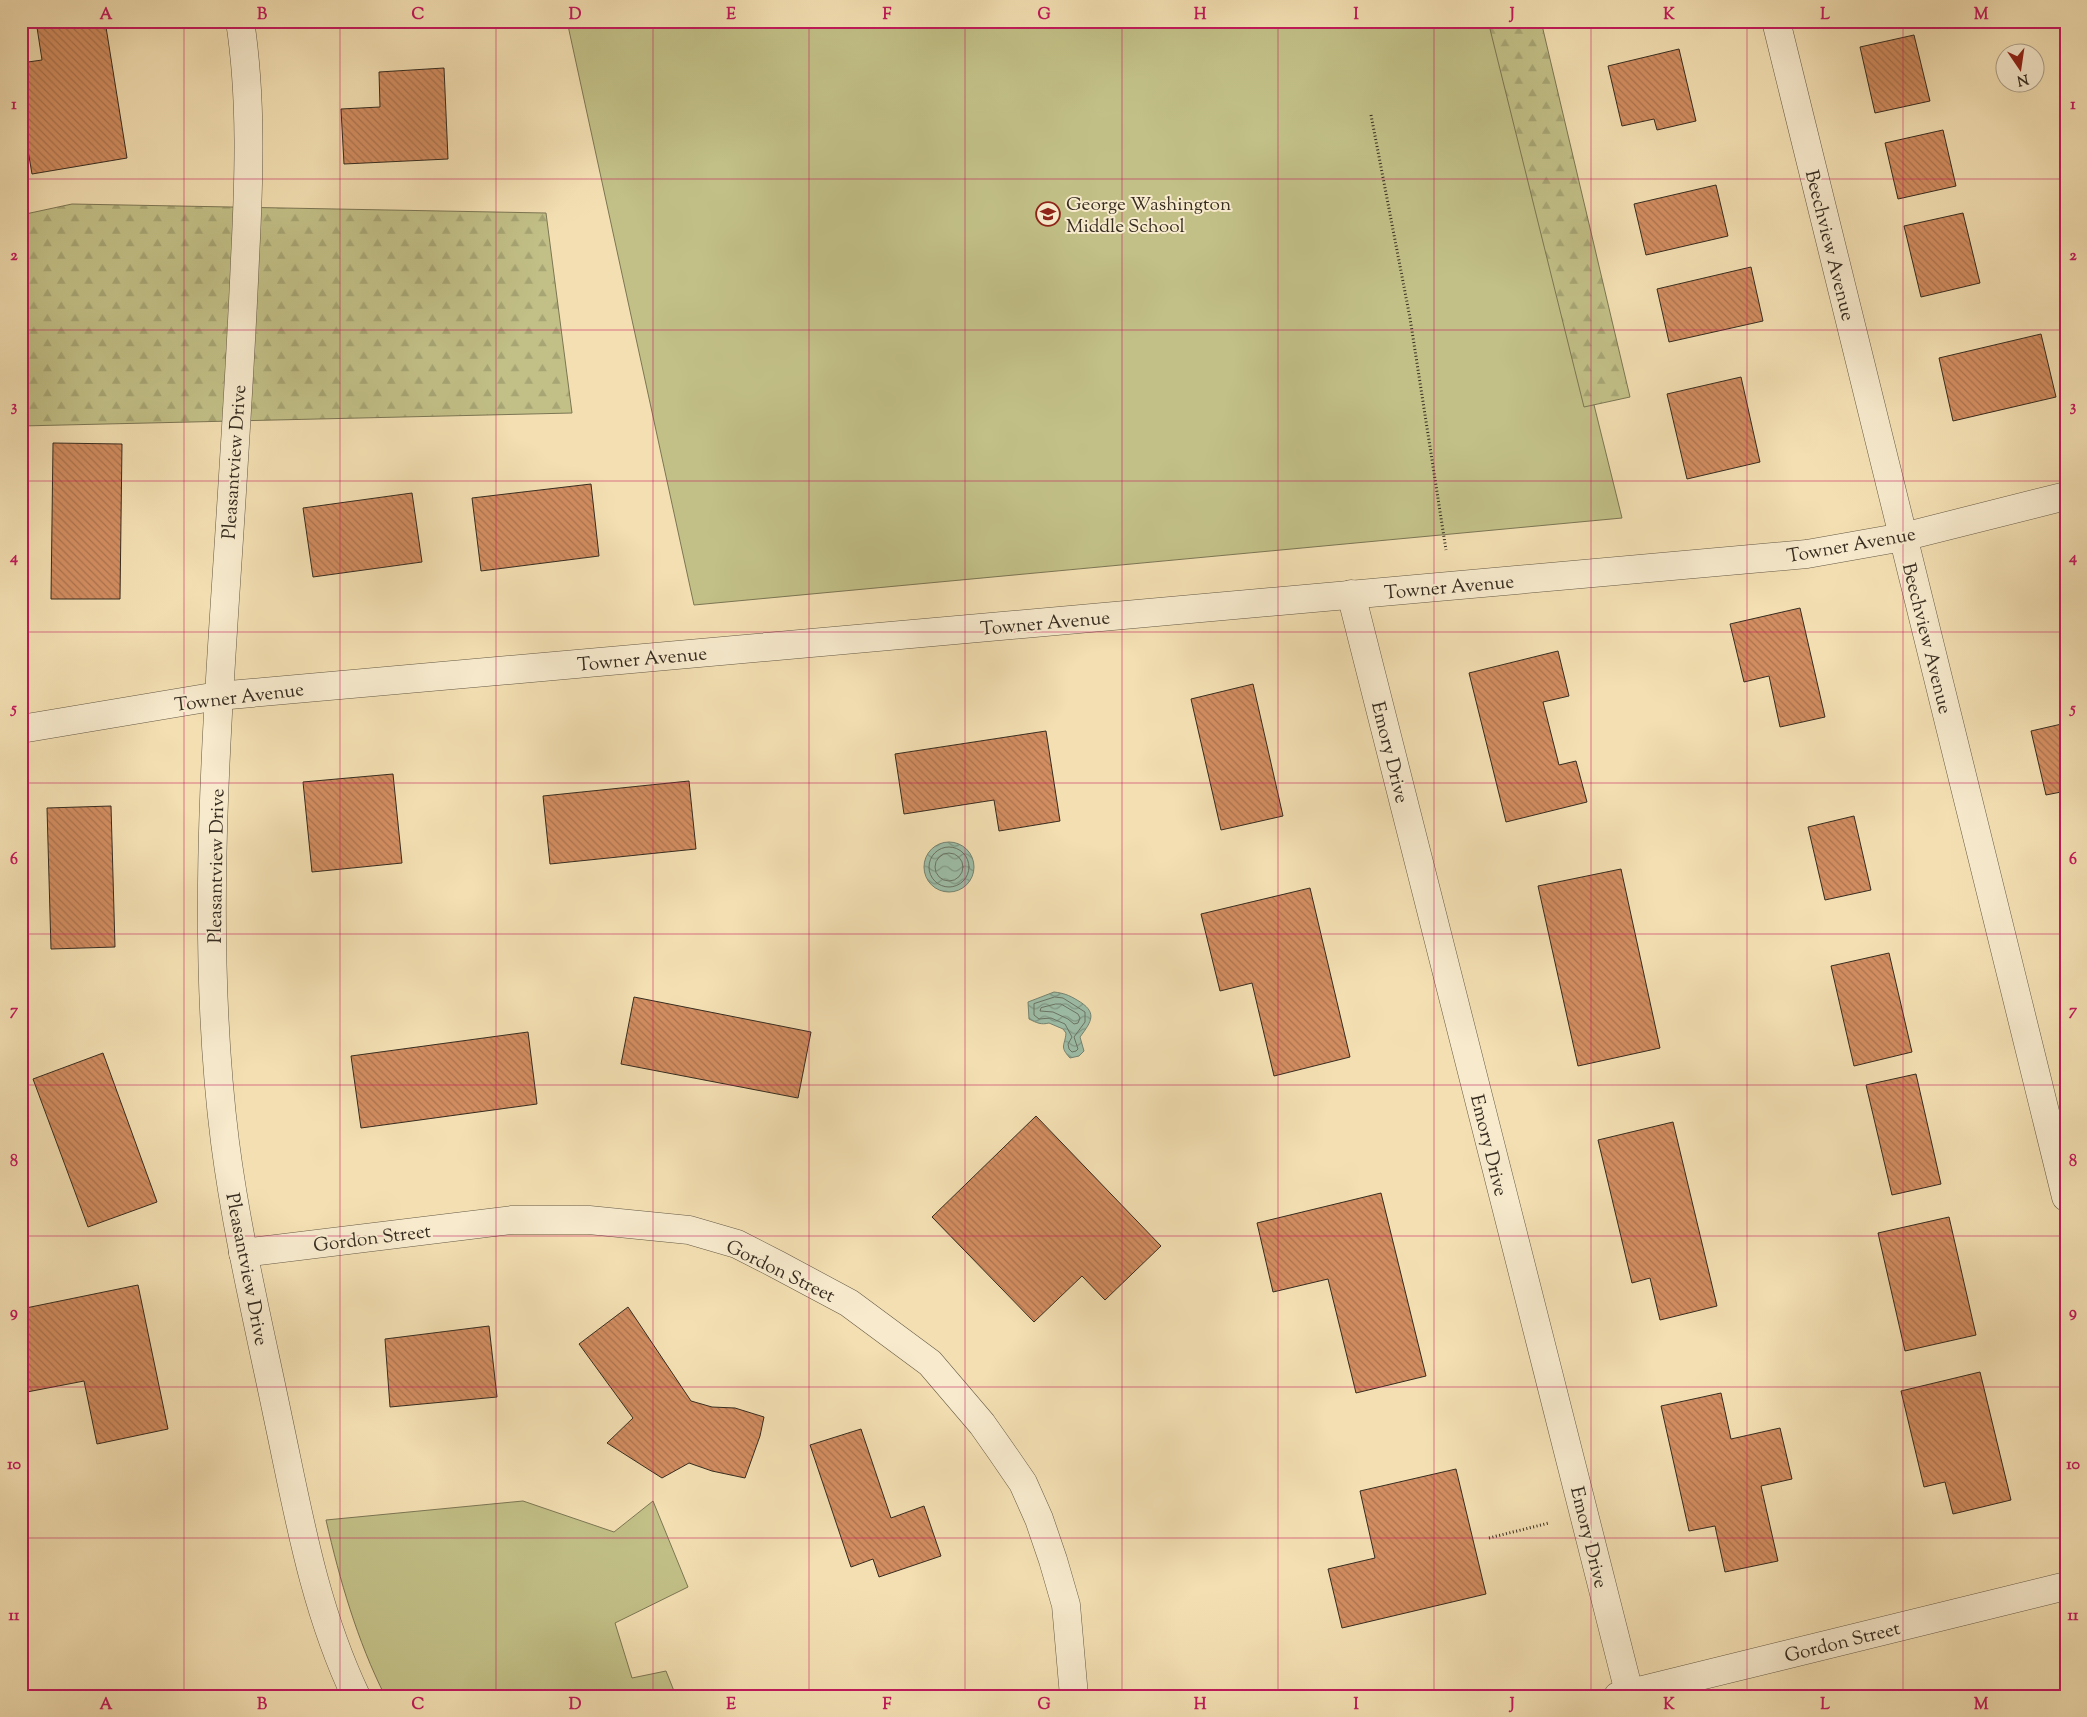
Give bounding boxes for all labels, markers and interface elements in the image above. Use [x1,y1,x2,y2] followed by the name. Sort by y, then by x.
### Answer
[100,4,113,27] text: A
[257,4,267,27] text: B
[412,4,425,27] text: C
[569,4,582,27] text: D
[726,4,736,27] text: E
[883,4,892,27] text: F
[1037,4,1051,27] text: G
[1194,4,1207,27] text: H
[1353,4,1359,27] text: I
[1508,4,1515,27] text: J
[1663,4,1675,27] text: K
[1820,4,1830,27] text: L
[1974,4,1989,27] text: M
[1994,42,2044,92] north arrow
[2015,68,2030,90] text: N
[11,94,17,117] text: 1
[2070,94,2076,117] text: 1
[1797,167,1860,324] street label: Beechview Avenue
[1066,192,1231,241] place label: George Washington Middle School
[1035,201,1061,227] school or university icon: George Washington Middle School
[10,245,18,268] text: 2
[2069,245,2077,268] text: 2
[217,384,254,540] street label: Pleasantview Drive
[11,396,18,419] text: 3
[2070,396,2077,419] text: 3
[1785,522,1918,571] street label: Towner Avenue
[9,547,18,570] text: 4
[2068,547,2077,570] text: 4
[1894,560,1957,717] street label: Beechview Avenue
[1383,569,1515,608] street label: Towner Avenue
[979,605,1111,644] street label: Towner Avenue
[576,641,708,680] street label: Towner Avenue
[173,677,306,720] street label: Towner Avenue
[9,698,17,721] text: 5
[2068,698,2076,721] text: 5
[1363,699,1414,806] street label: Emory Drive
[203,788,232,944] street label: Pleasantview Drive
[10,849,18,872] text: 6
[2069,849,2077,872] text: 6
[10,1000,19,1023] text: 7
[2069,1000,2078,1023] text: 7
[1462,1092,1513,1199] street label: Emory Drive
[10,1151,18,1174] text: 8
[2069,1151,2077,1174] text: 8
[218,1191,274,1348] street label: Pleasantview Drive
[312,1219,433,1260] street label: Gordon Street
[721,1234,839,1311] street label: Gordon Street
[10,1302,18,1325] text: 9
[2069,1302,2077,1325] text: 9
[7,1454,21,1477] text: 10
[2066,1454,2080,1477] text: 10
[1562,1484,1613,1591] street label: Emory Drive
[9,1605,20,1628] text: 11
[2068,1605,2079,1628] text: 11
[1782,1616,1904,1671] street label: Gordon Street
[100,1694,113,1717] text: A
[257,1694,267,1717] text: B
[412,1694,425,1717] text: C
[569,1694,582,1717] text: D
[726,1694,736,1717] text: E
[883,1694,892,1717] text: F
[1037,1694,1051,1717] text: G
[1194,1694,1207,1717] text: H
[1353,1694,1359,1717] text: I
[1508,1694,1515,1717] text: J
[1663,1694,1675,1717] text: K
[1820,1694,1830,1717] text: L
[1974,1694,1989,1717] text: M

